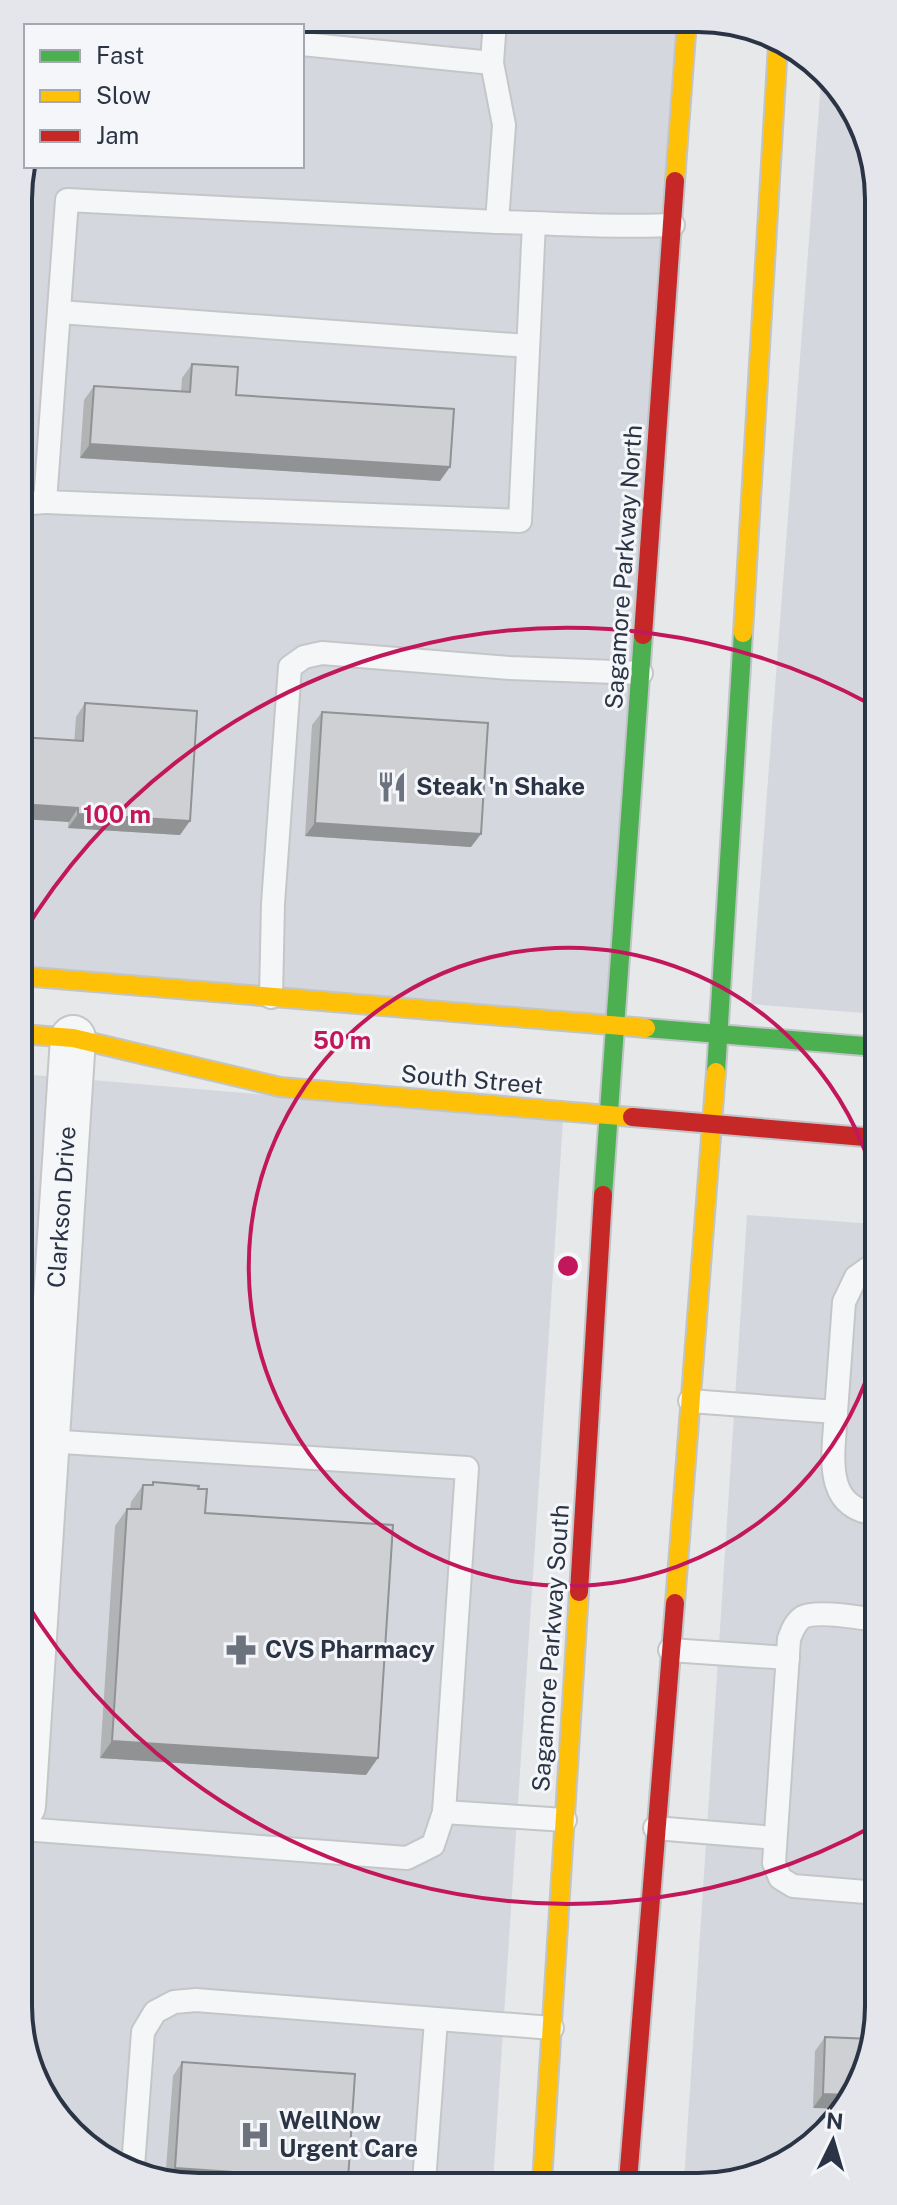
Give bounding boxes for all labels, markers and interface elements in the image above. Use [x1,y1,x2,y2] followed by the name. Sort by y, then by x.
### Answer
[24,24,304,168] legend
[96,41,144,69] text: Fast
[96,81,151,109] text: Slow
[96,121,139,149] text: Jam
[599,424,647,710] street label: Sagamore Parkway North
[375,770,409,804] restaurant icon: Steak 'n Shake
[416,772,585,800] place label: Steak 'n Shake
[83,800,151,828] text: 100 m
[313,1026,371,1054] text: 50 m
[400,1059,544,1099] street label: South Street
[41,1125,81,1289] street label: Clarkson Drive
[554,1252,582,1280] centre of rings
[526,1503,574,1793] street label: Sagamore Parkway South
[224,1633,258,1667] pharmacy icon: CVS Pharmacy
[265,1635,435,1663] place label: CVS Pharmacy
[793,2101,873,2181] north arrow
[279,2106,418,2162] place label: WellNow Urgent Care
[825,2107,844,2135] text: N
[238,2118,272,2152] hospital icon: WellNow Urgent Care

